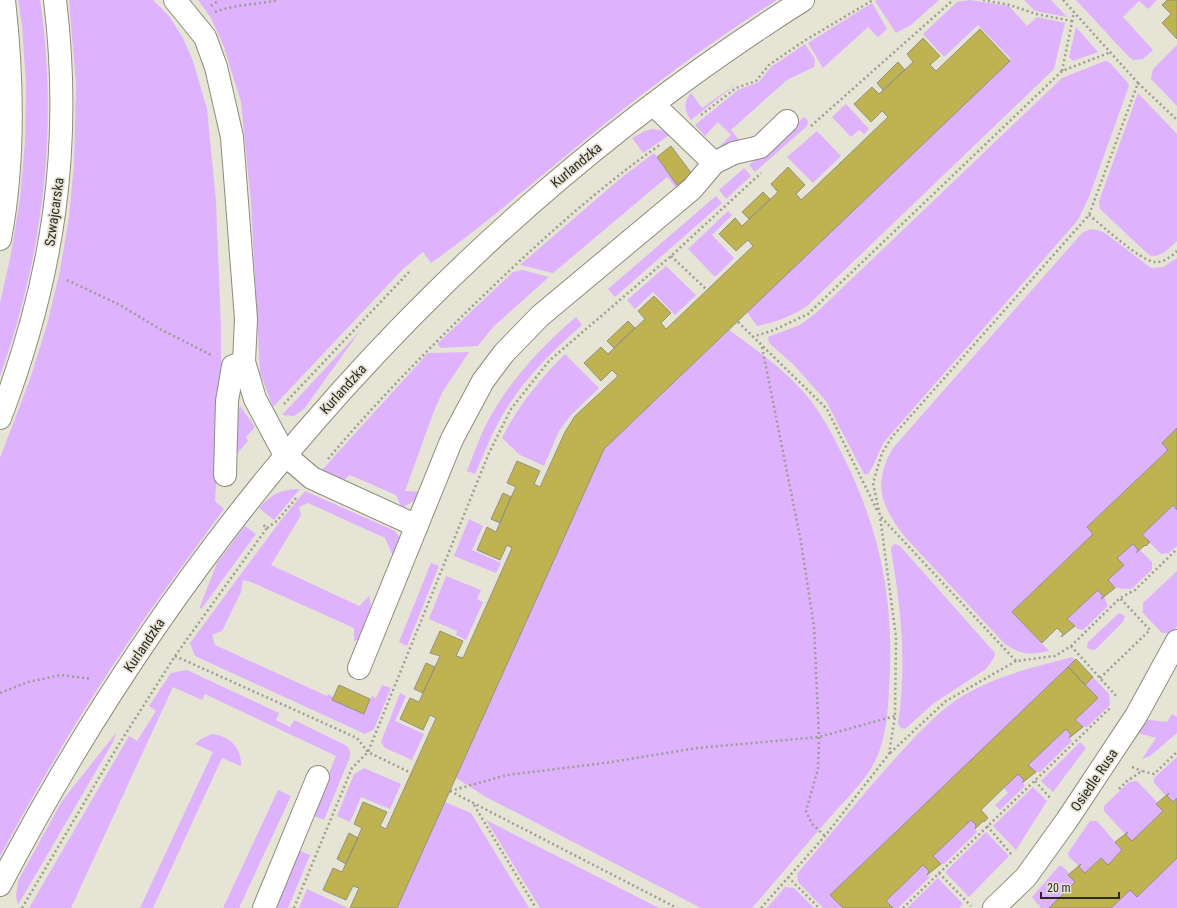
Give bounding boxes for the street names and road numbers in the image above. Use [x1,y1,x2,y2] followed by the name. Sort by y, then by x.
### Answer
[547,139,605,191] street label: Kurlandzka
[41,177,67,247] street label: Szwajcarska
[317,361,369,417] street label: Kurlandzka
[120,615,168,675] street label: Kurlandzka
[1067,746,1121,814] street label: Osiedle Rusa

